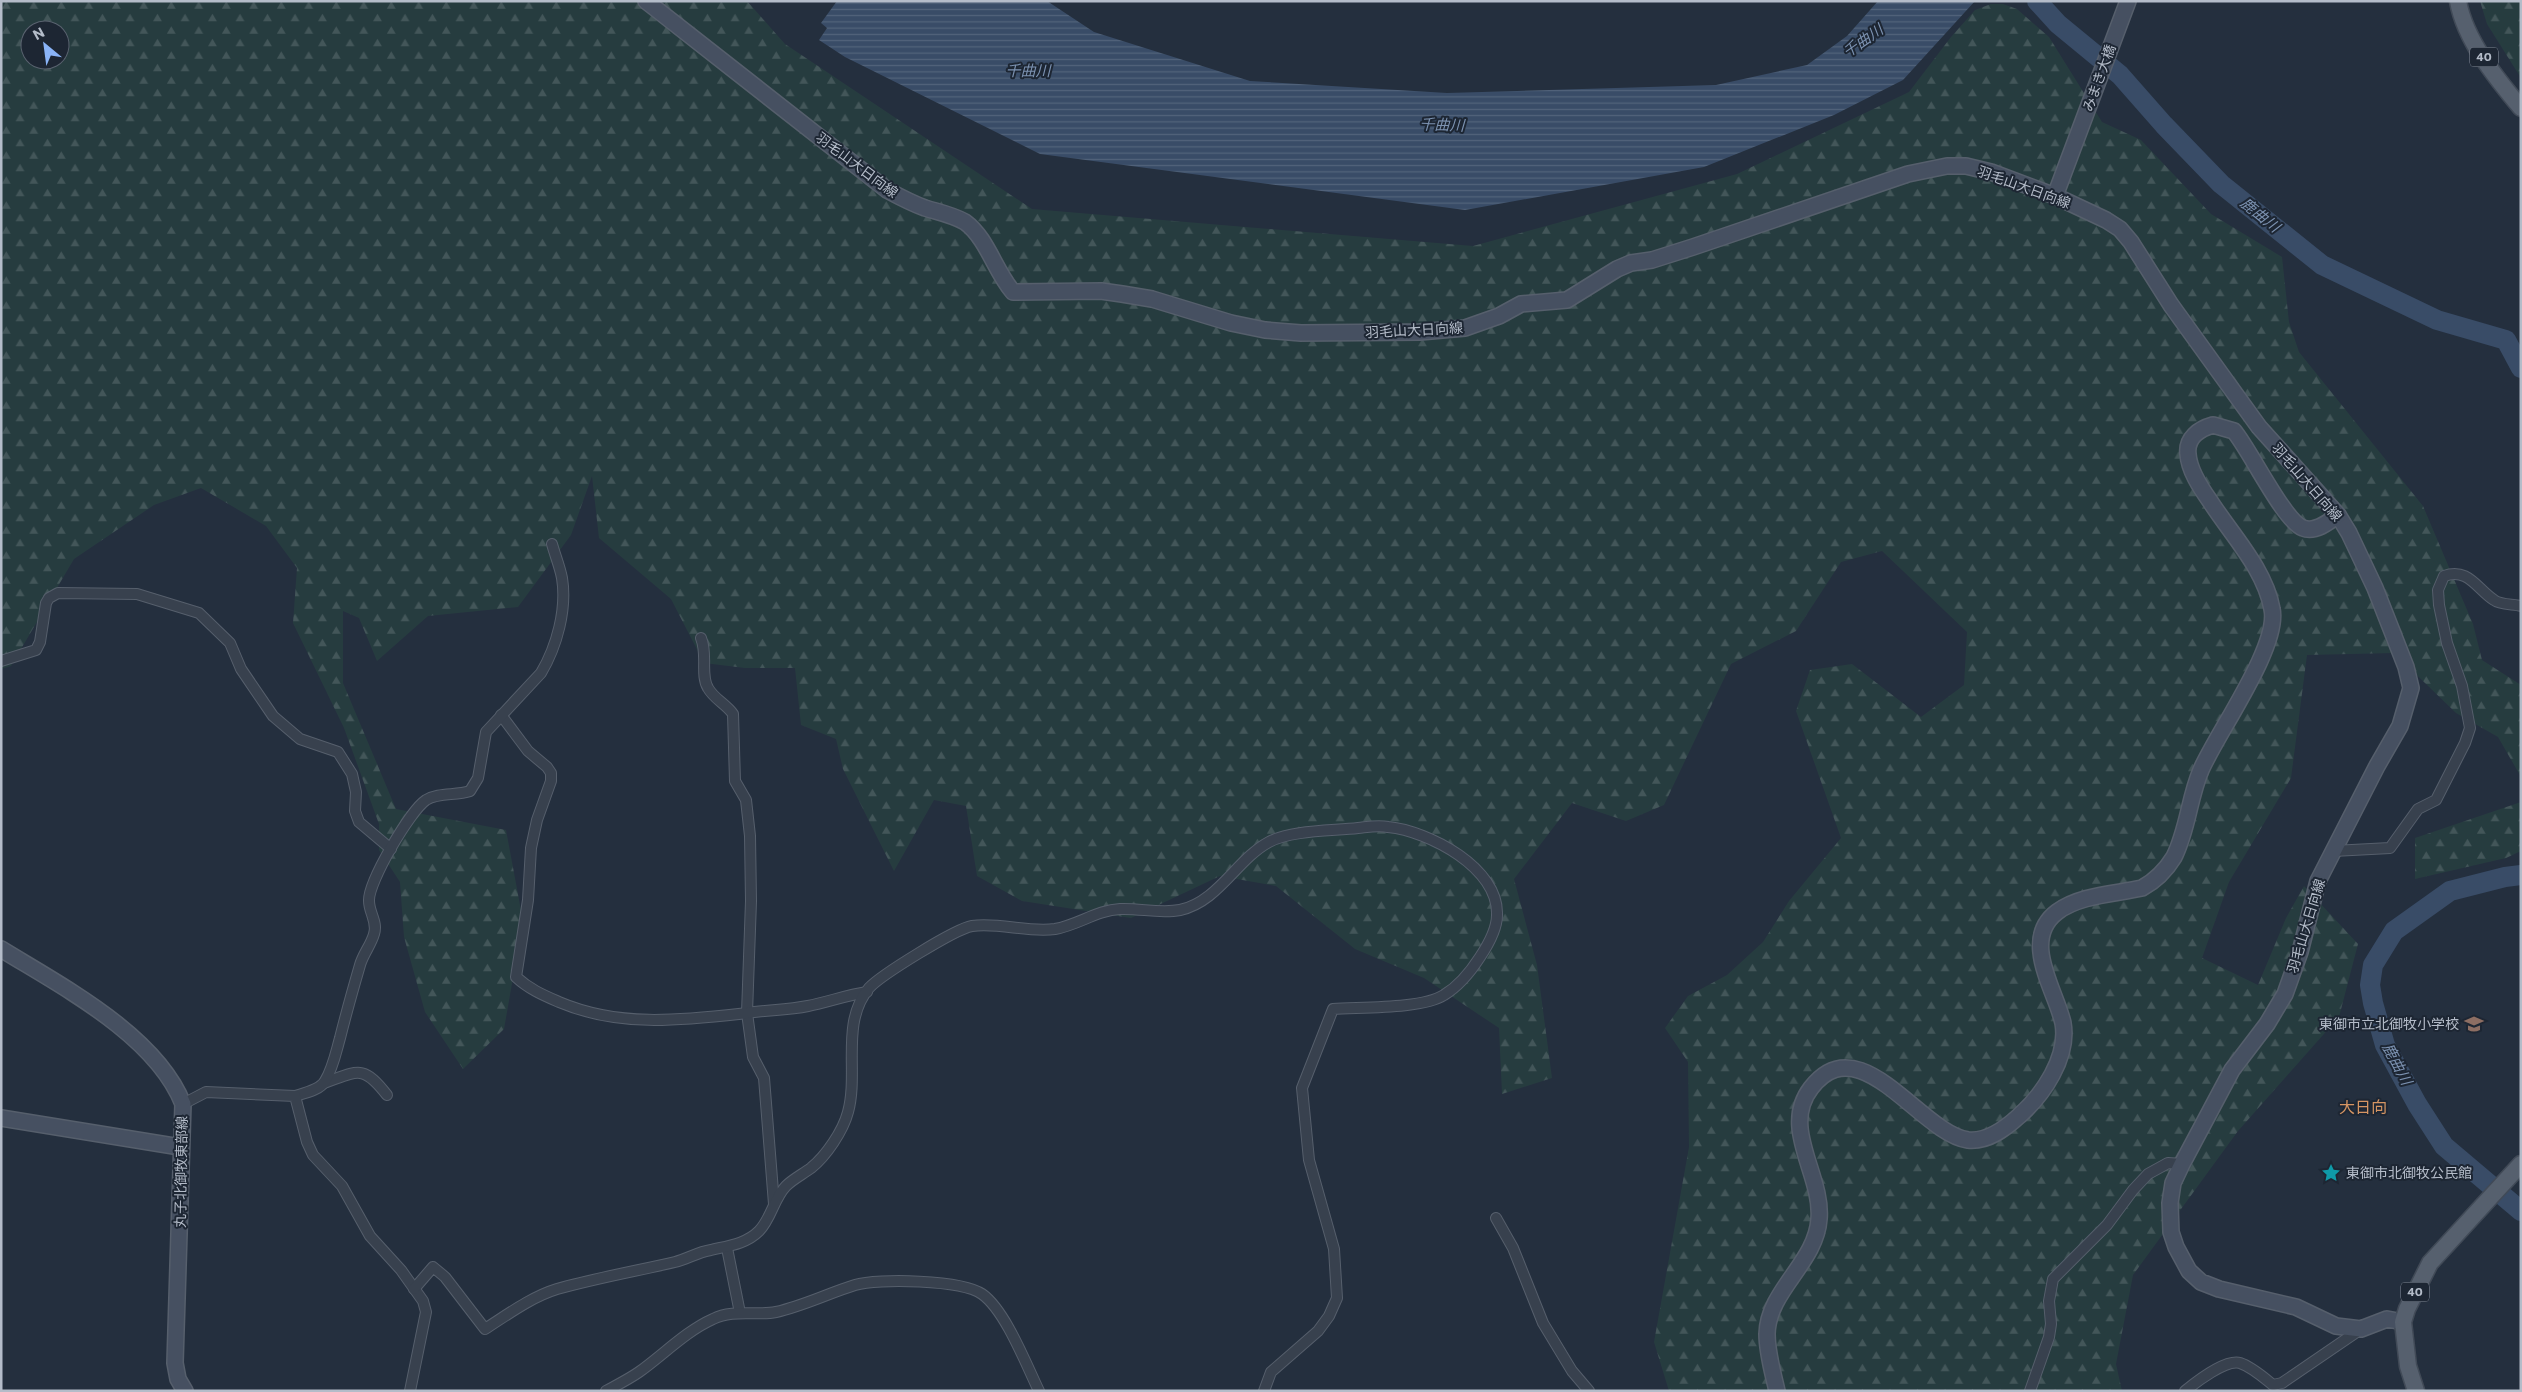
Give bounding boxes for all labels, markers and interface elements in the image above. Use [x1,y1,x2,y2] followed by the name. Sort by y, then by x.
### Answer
[1839,19,1888,60] water label: 千曲川
[20,20,70,70] north arrow
[30,23,47,43] text: N
[2079,42,2118,114] street label: みまき大橋
[2470,48,2498,66] road number: 40
[1005,61,1052,79] water label: 千曲川
[1419,114,1467,134] water label: 千曲川
[813,128,902,201] street label: 羽毛山大日向線
[1975,162,2073,211] street label: 羽毛山大日向線
[2237,193,2285,237] water label: 鹿曲川
[1365,318,1463,341] street label: 羽毛山大日向線
[2269,439,2346,524] street label: 羽毛山大日向線
[2283,877,2328,975] street label: 羽毛山大日向線
[2463,1013,2485,1035] school or university icon: 東御市立北御牧小学校
[2319,1015,2459,1032] place label: 東御市立北御牧小学校
[2379,1039,2417,1089] water label: 鹿曲川
[2339,1097,2387,1116] district label: 大日向
[171,1116,190,1228] street label: 丸子北御牧東部線
[2320,1162,2342,1184] place icon: 東御市北御牧公民館
[2346,1164,2472,1181] place label: 東御市北御牧公民館
[2401,1282,2429,1301] road number: 40

